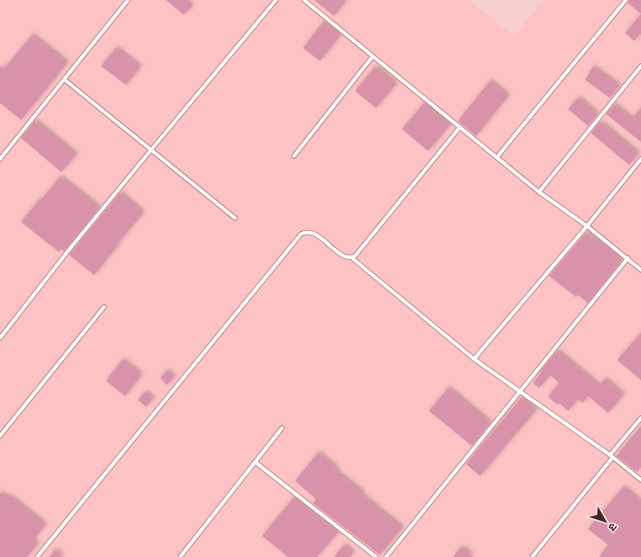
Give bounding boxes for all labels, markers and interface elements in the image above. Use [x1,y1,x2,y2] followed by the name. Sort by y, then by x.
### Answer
[585,501,625,541] north arrow
[605,520,619,534] text: उ

